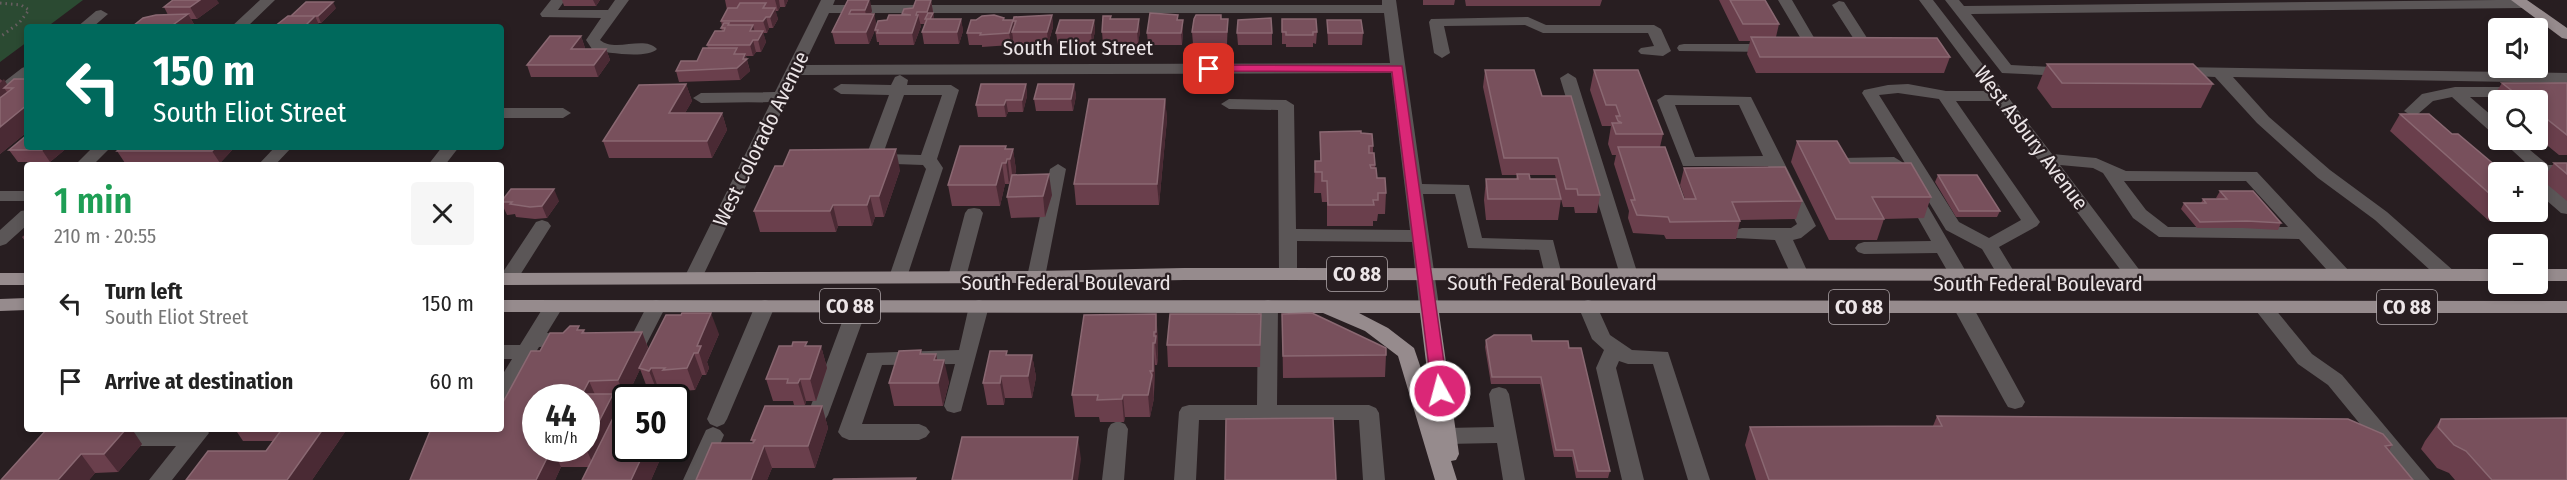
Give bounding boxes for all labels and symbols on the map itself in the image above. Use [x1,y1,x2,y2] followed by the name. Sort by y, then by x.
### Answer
[1003,35,1153,61] street label: South Eliot Street
[1183,43,1234,94] pin
[707,47,815,231] street label: West Colorado Avenue
[1968,61,2094,215] street label: West Asbury Avenue
[1327,257,1387,291] road number: CO 88
[961,270,1171,296] street label: South Federal Boulevard
[1447,270,1657,296] street label: South Federal Boulevard
[1933,271,2143,297] street label: South Federal Boulevard
[820,289,880,323] road number: CO 88
[1829,290,1889,324] road number: CO 88
[2377,290,2437,324] road number: CO 88
[1408,359,1472,423] position arrow
[612,384,690,462] speed limit sign: 50

